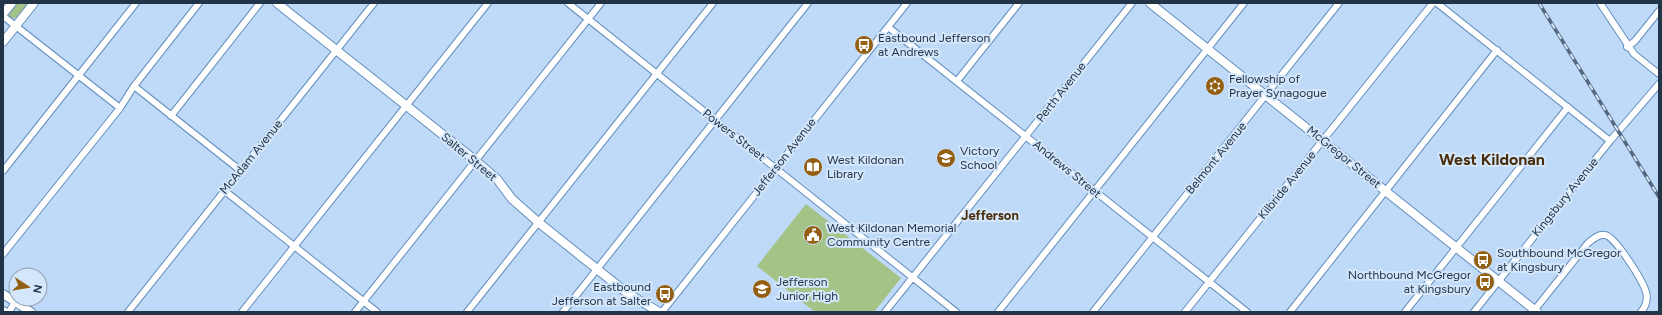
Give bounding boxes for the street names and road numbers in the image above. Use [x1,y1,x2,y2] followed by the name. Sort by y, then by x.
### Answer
[1033,59,1089,125] street label: Perth Avenue
[700,106,768,164] street label: Powers Street
[749,115,819,199] street label: Jefferson Avenue
[217,117,286,197] street label: McAdam Avenue
[1183,119,1250,197] street label: Belmont Avenue
[1304,123,1384,191] street label: McGregor Street
[439,130,500,184] street label: Salter Street
[1030,137,1104,201] street label: Andrews Street
[1255,148,1319,222] street label: Kilbride Avenue
[1529,155,1601,239] street label: Kingsbury Avenue

